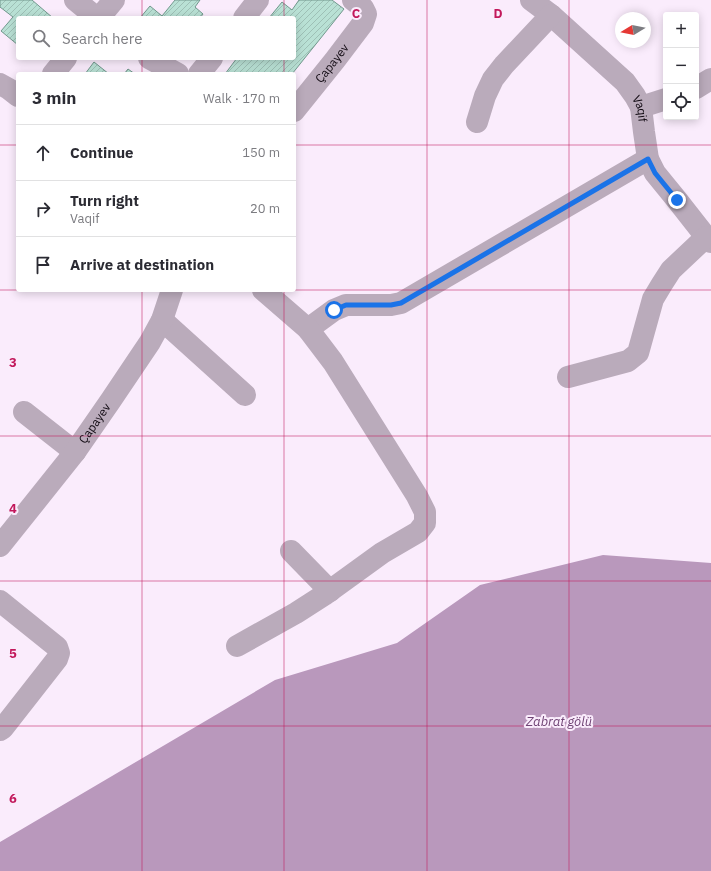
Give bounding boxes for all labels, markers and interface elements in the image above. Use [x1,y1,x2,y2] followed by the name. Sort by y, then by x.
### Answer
[352,5,361,22] text: C
[493,5,503,22] text: D
[615,12,651,48] north arrow
[663,12,699,120] map controls
[663,12,699,48] button: +
[16,16,296,60] search box
[30,27,52,49] icon: search
[62,29,142,48] text: Search here
[312,40,352,86] street label: Çapayev
[663,48,699,84] button: −
[663,84,699,120] button: locate
[32,87,76,109] text: 3 min
[203,90,280,107] text: Walk · 170 m
[629,92,651,123] street label: Vaqif
[32,142,54,164] icon: ahead
[70,143,134,162] text: Continue
[242,144,280,161] text: 150 m
[70,191,139,210] text: Turn right
[668,191,686,209] route end
[32,198,54,220] icon: right
[250,200,280,217] text: 20 m
[70,210,99,227] text: Vaqif
[32,254,54,276] icon: arrive
[70,255,214,274] text: Arrive at destination
[325,301,343,319] route start
[9,354,17,371] text: 3
[75,400,114,446] street label: Çapayev
[9,500,17,517] text: 4
[9,645,17,662] text: 5
[525,713,592,730] water label: Zabrat gölü
[9,790,17,807] text: 6

